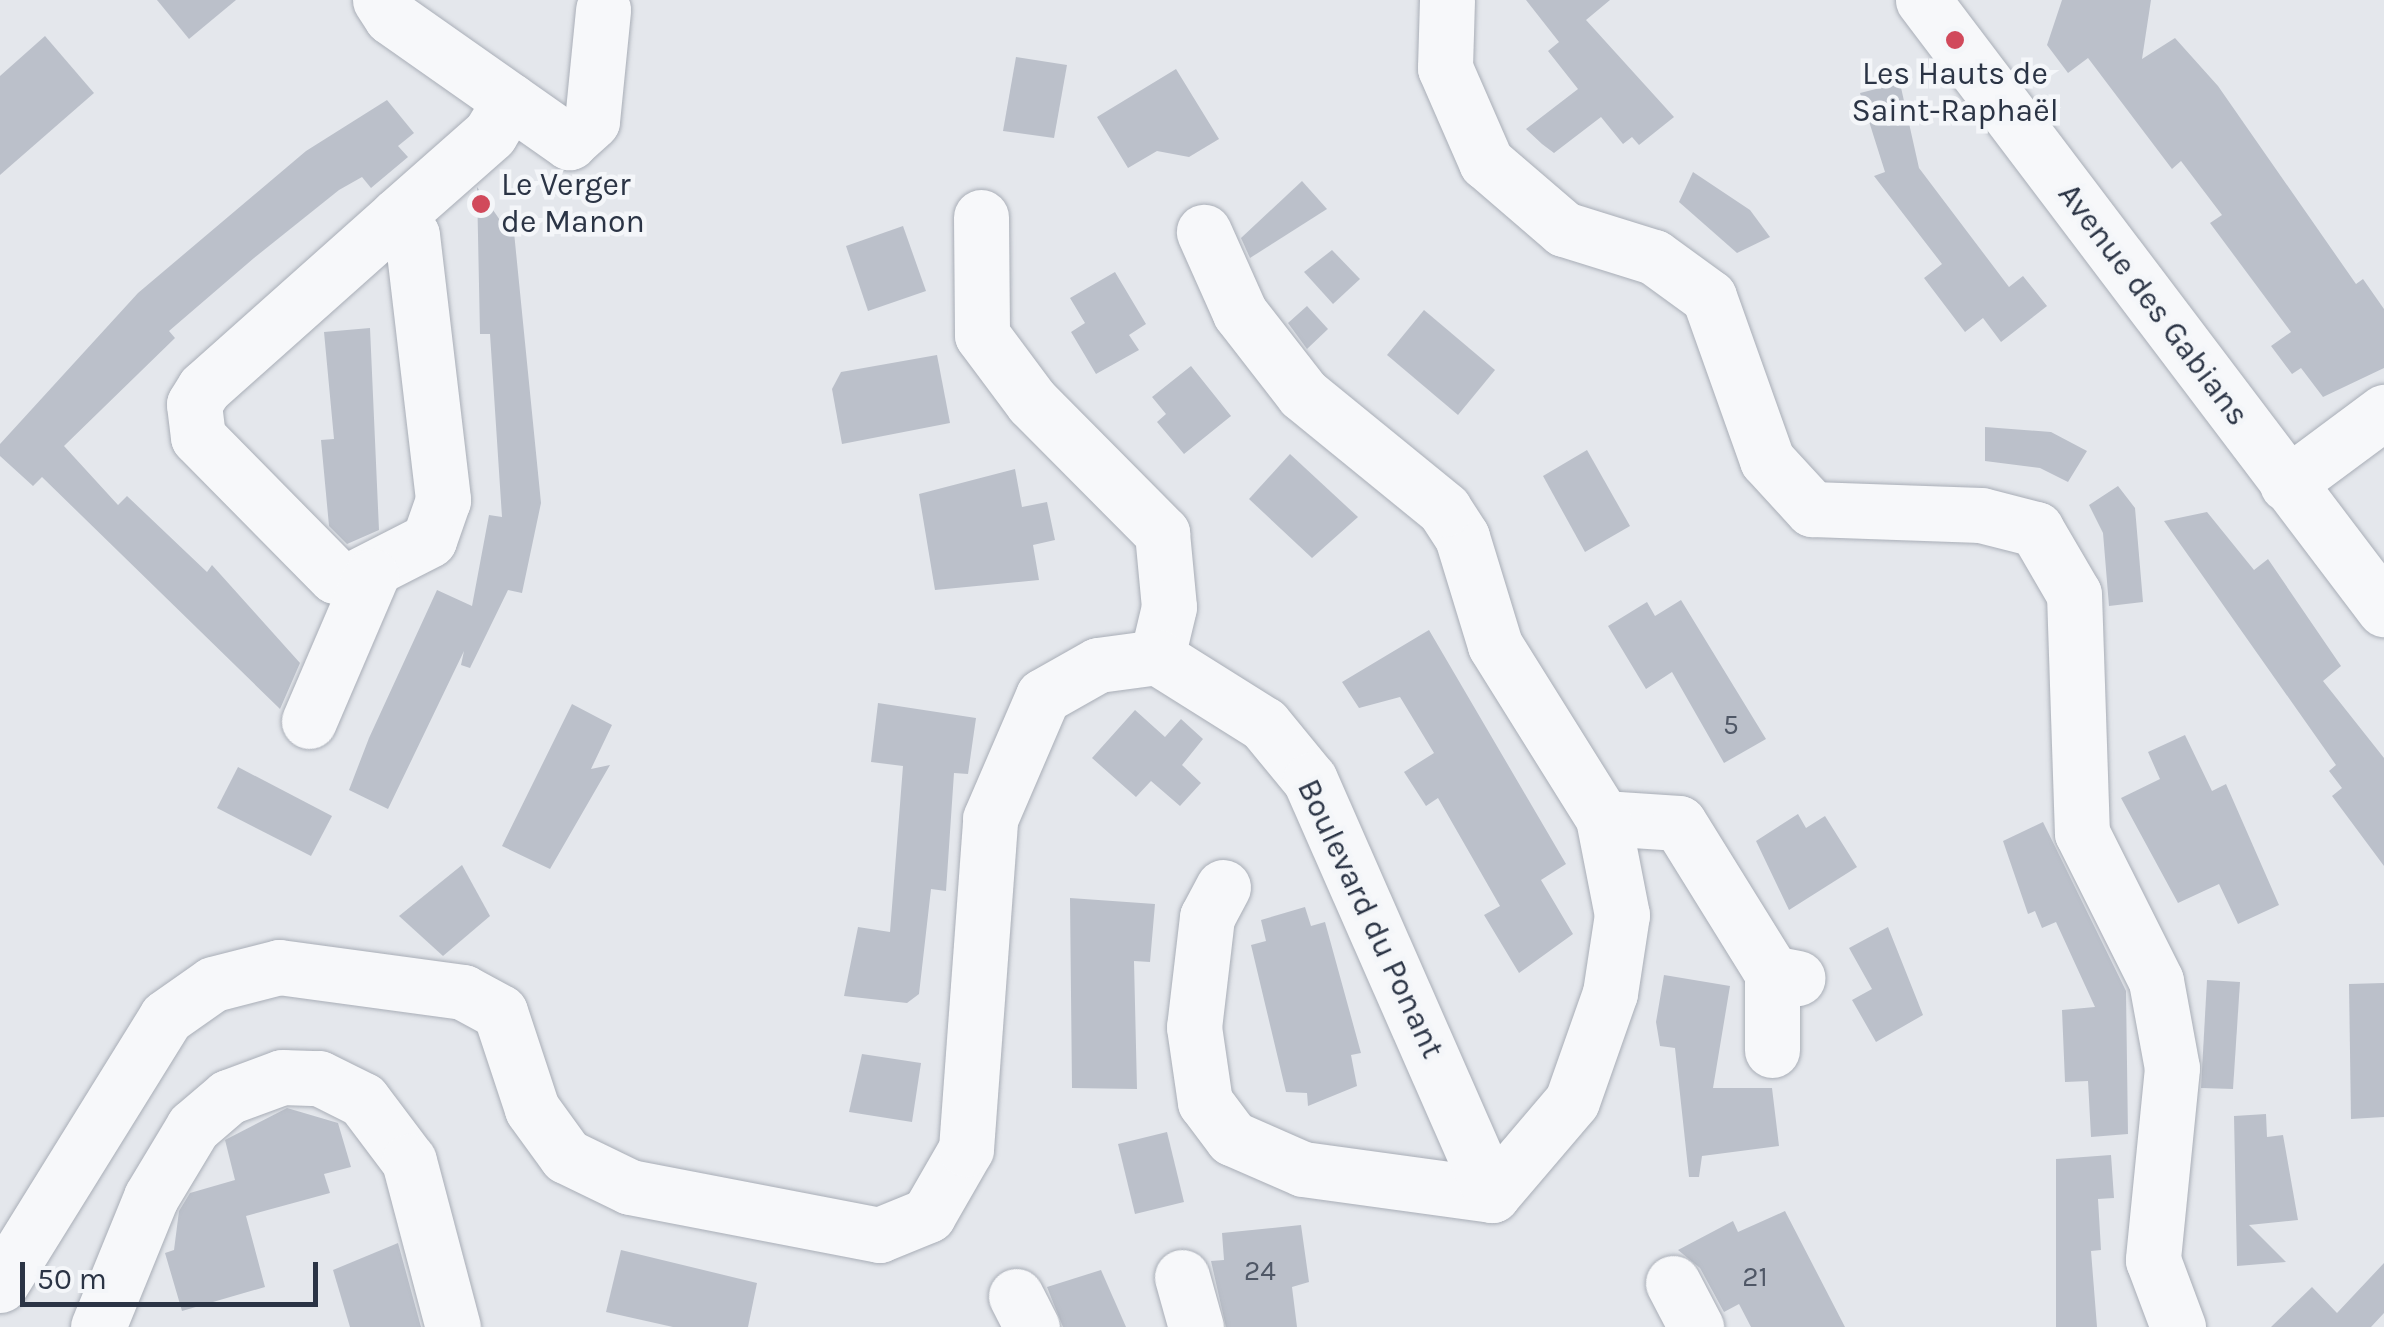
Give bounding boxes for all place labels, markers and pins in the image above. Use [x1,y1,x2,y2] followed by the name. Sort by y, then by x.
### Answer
[1944,29,1966,51] marker: Les Hauts de Saint-Raphaël
[1851,56,2059,131] place label: Les Hauts de Saint-Raphaël
[501,167,645,242] place label: Le Verger de Manon
[470,193,492,215] marker: Le Verger de Manon

